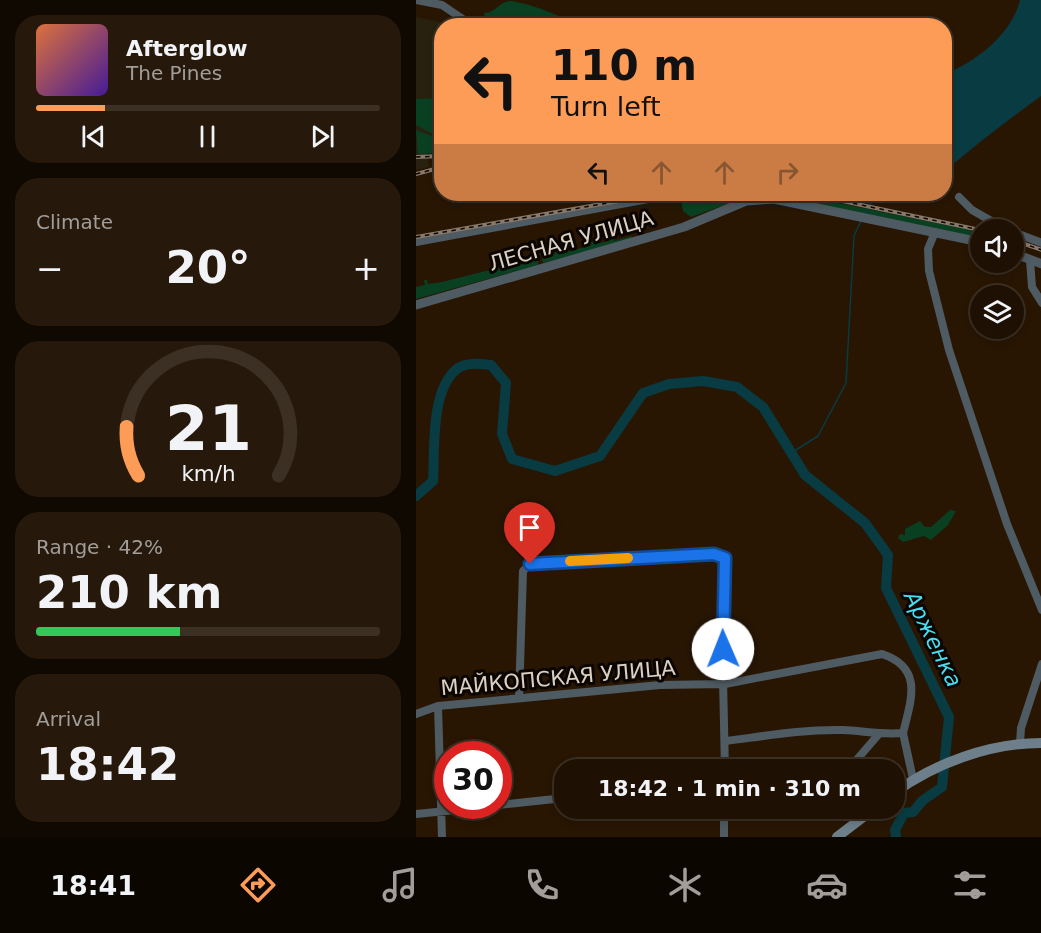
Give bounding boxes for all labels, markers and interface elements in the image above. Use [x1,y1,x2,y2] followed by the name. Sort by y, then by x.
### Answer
[126,36,248,61] text: Afterglow
[551,41,697,90] text: 110 m
[452,42,530,120] icon: left
[126,61,222,85] text: The Pines
[551,91,661,122] text: Turn left
[77,120,110,153] icon: previous
[191,120,224,153] icon: pause
[306,120,339,153] icon: next
[582,156,615,189] icon: left
[645,156,678,189] icon: ahead
[708,156,741,189] icon: ahead
[771,156,804,189] icon: right
[486,206,657,276] street label: ЛЕСНАЯ УЛИЦА
[36,210,113,234] text: Climate
[970,219,1024,339] map controls
[970,219,1024,273] button: sound
[165,241,251,294] text: 20°
[36,249,64,288] text: −
[352,249,380,288] text: +
[970,285,1024,339] button: layers
[165,392,251,465] text: 21
[181,461,235,486] text: km/h
[504,502,555,564] pin
[513,511,546,544] icon: arrive
[36,535,163,559] text: Range · 42%
[36,566,222,619] text: 210 km
[898,585,967,691] water label: Арженка
[691,617,755,681] position arrow
[440,655,677,700] street label: МАЙКОПСКАЯ УЛИЦА
[36,707,101,731] text: Arrival
[36,738,179,791] text: 18:42
[434,741,512,819] speed limit sign: 30
[598,776,861,801] text: 18:42 · 1 min · 310 m
[237,864,279,906] icon: directions
[379,864,421,906] icon: music
[521,864,563,906] icon: phone
[664,864,706,906] icon: climate
[806,864,848,906] icon: car
[949,864,991,906] icon: filters
[50,870,136,901] text: 18:41

